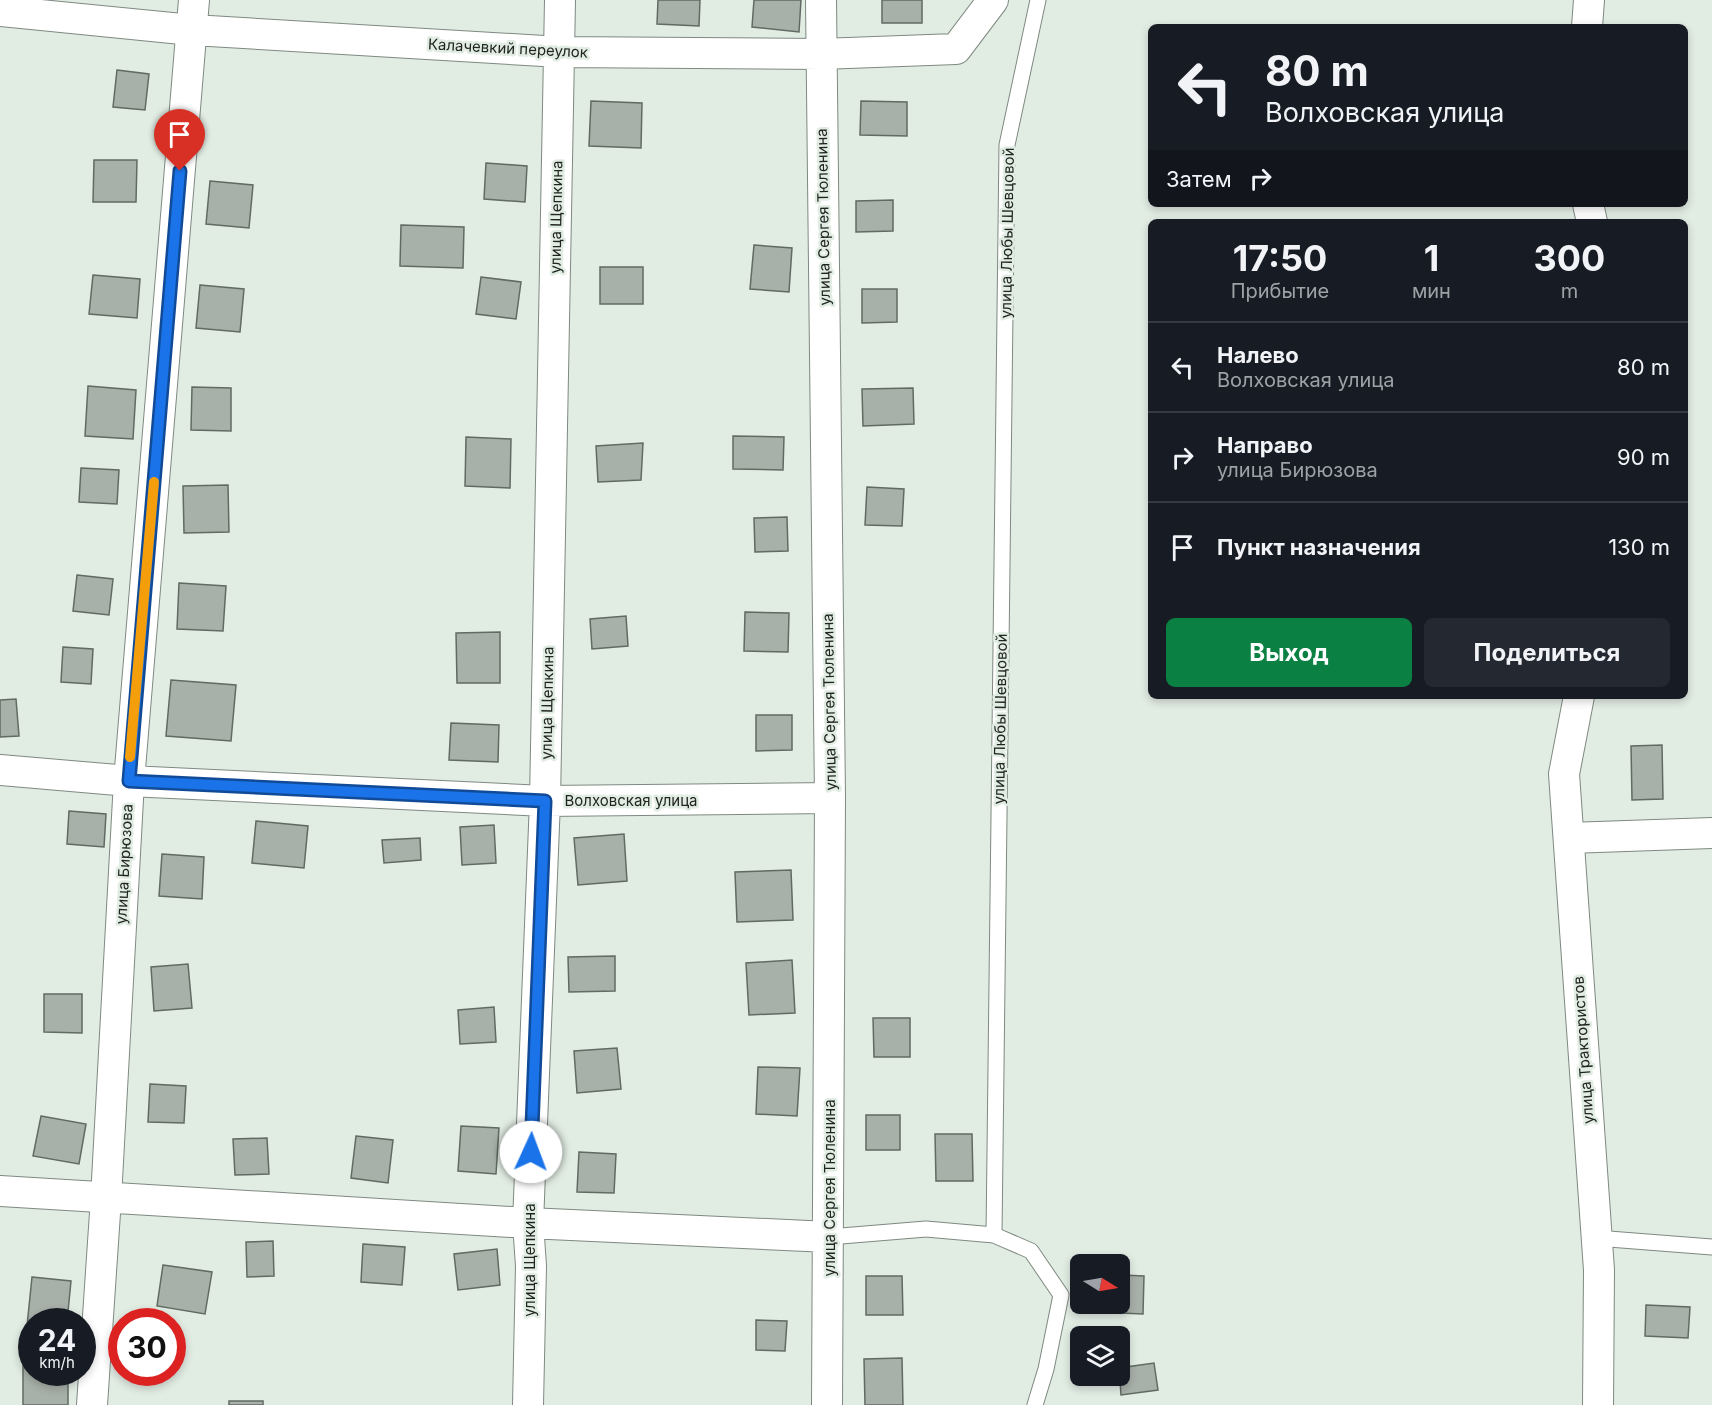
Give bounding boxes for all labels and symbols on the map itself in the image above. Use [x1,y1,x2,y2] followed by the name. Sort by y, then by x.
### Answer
[427,34,589,62] street label: Калачевкий переулок
[154,109,205,171] pin
[812,128,834,306] street label: улица Сергея Тюленина
[996,147,1018,319] street label: улица Любы Шевцовой
[546,160,566,274] street label: улица Щепкина
[818,613,840,791] street label: улица Сергея Тюленина
[989,633,1011,805] street label: улица Любы Шевцовой
[537,646,557,760] street label: улица Щепкина
[564,791,698,810] street label: Волховская улица
[111,803,137,925] street label: улица Бирюзова
[1568,975,1598,1125] street label: улица Трактористов
[820,1099,839,1277] street label: улица Сергея Тюленина
[499,1120,563,1184] position arrow
[520,1203,539,1317] street label: улица Щепкина
[1070,1254,1130,1314] north arrow
[108,1308,186,1386] speed limit sign: 30

